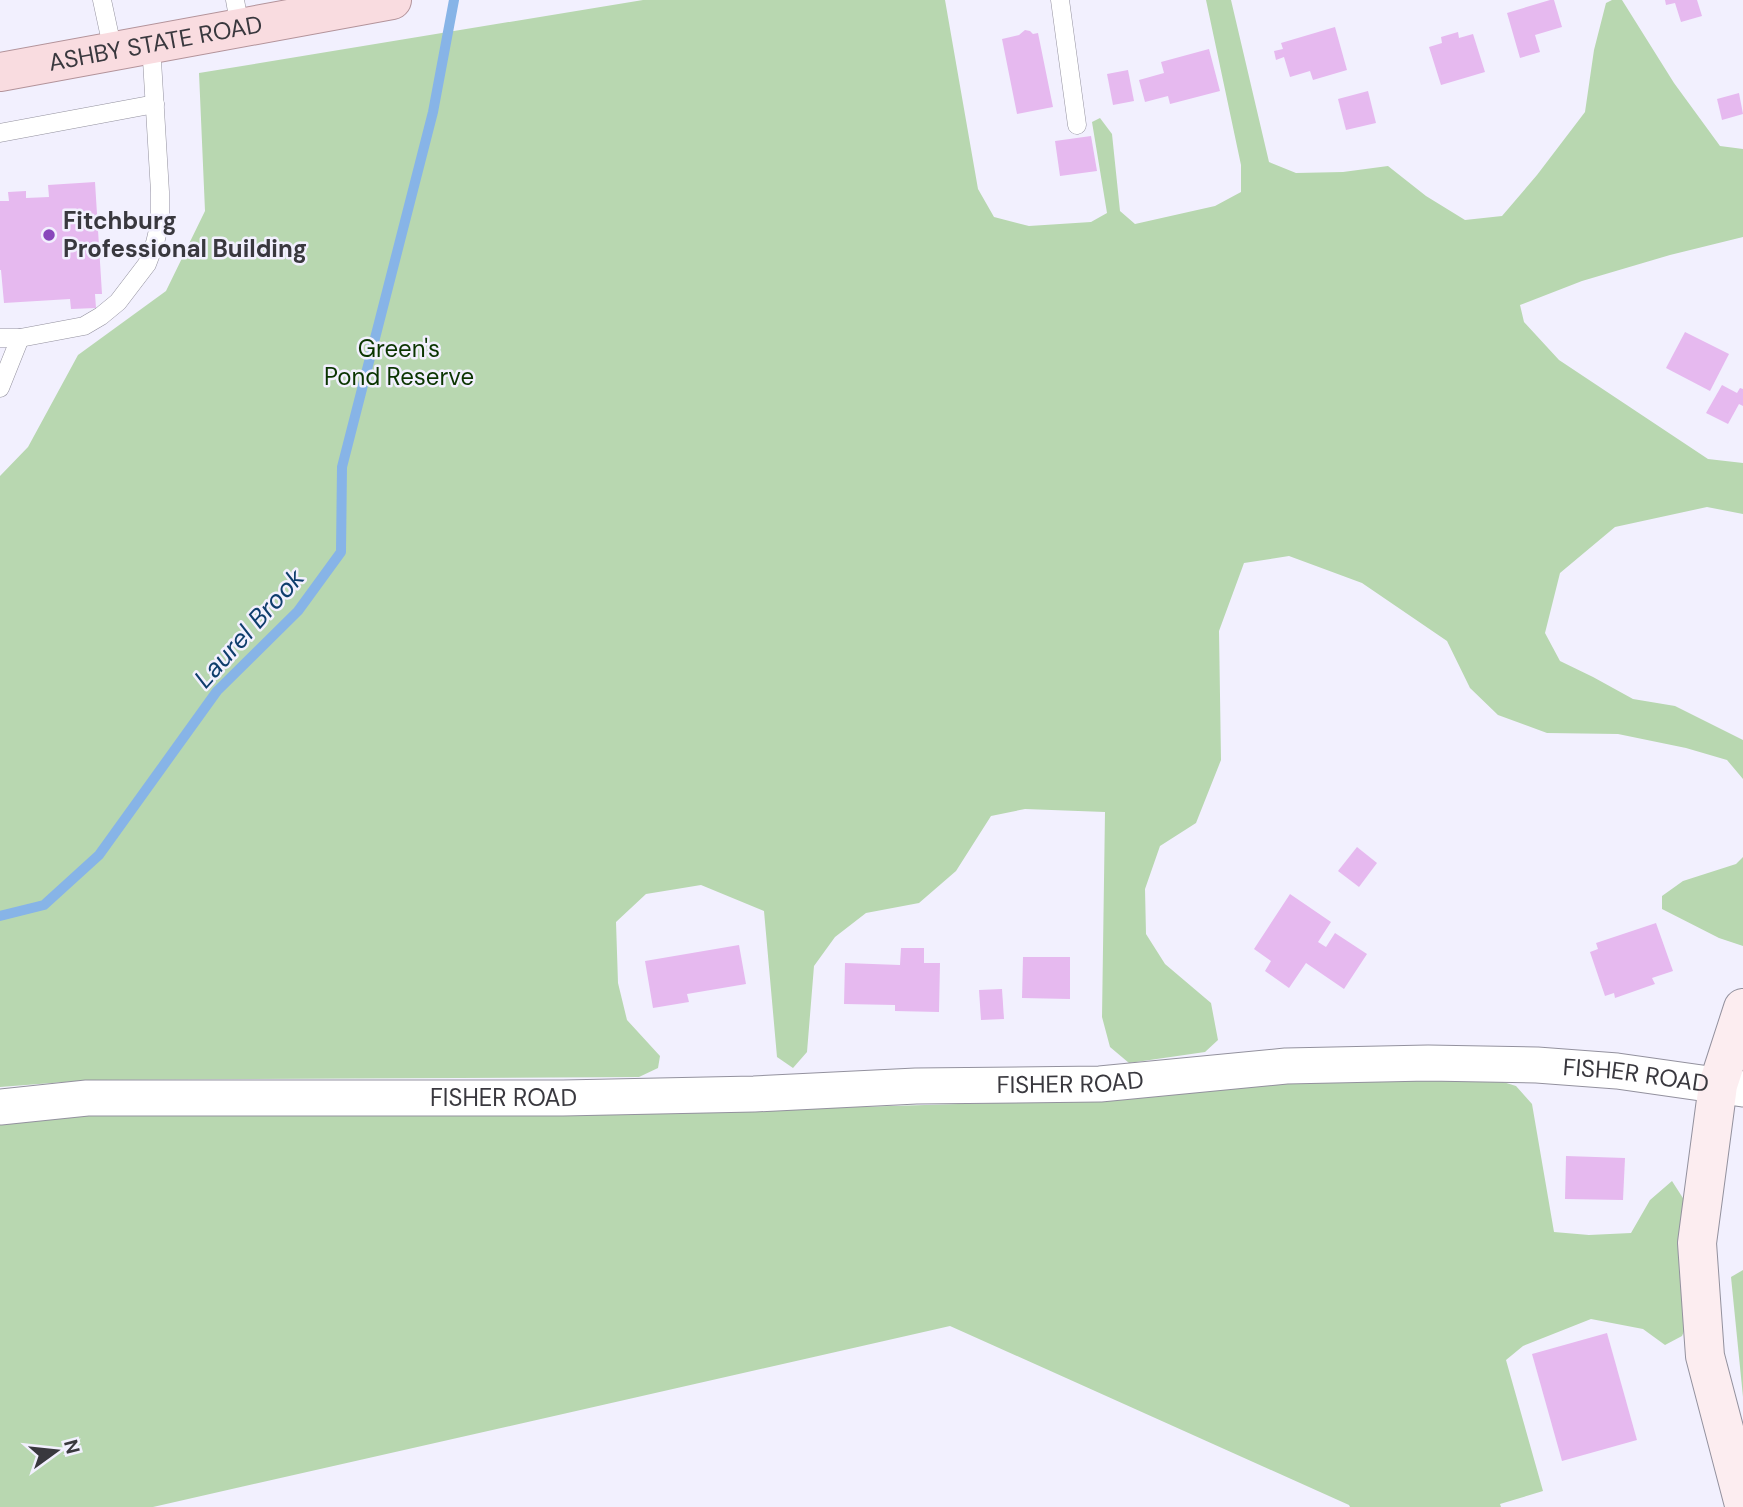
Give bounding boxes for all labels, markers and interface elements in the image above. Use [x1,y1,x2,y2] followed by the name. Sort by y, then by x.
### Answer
[46,8,265,78] street label: ASHBY STATE ROAD
[63,205,307,264] place label: Fitchburg Professional Building
[41,227,57,243] marker: Fitchburg Professional Building
[324,333,474,392] park label: Green's Pond Reserve
[186,561,312,695] water label: Laurel Brook
[1562,1051,1711,1099] street label: FISHER ROAD
[997,1064,1145,1100] street label: FISHER ROAD
[430,1082,577,1113] street label: FISHER ROAD
[21,1416,91,1486] north arrow
[58,1437,86,1457] text: N

